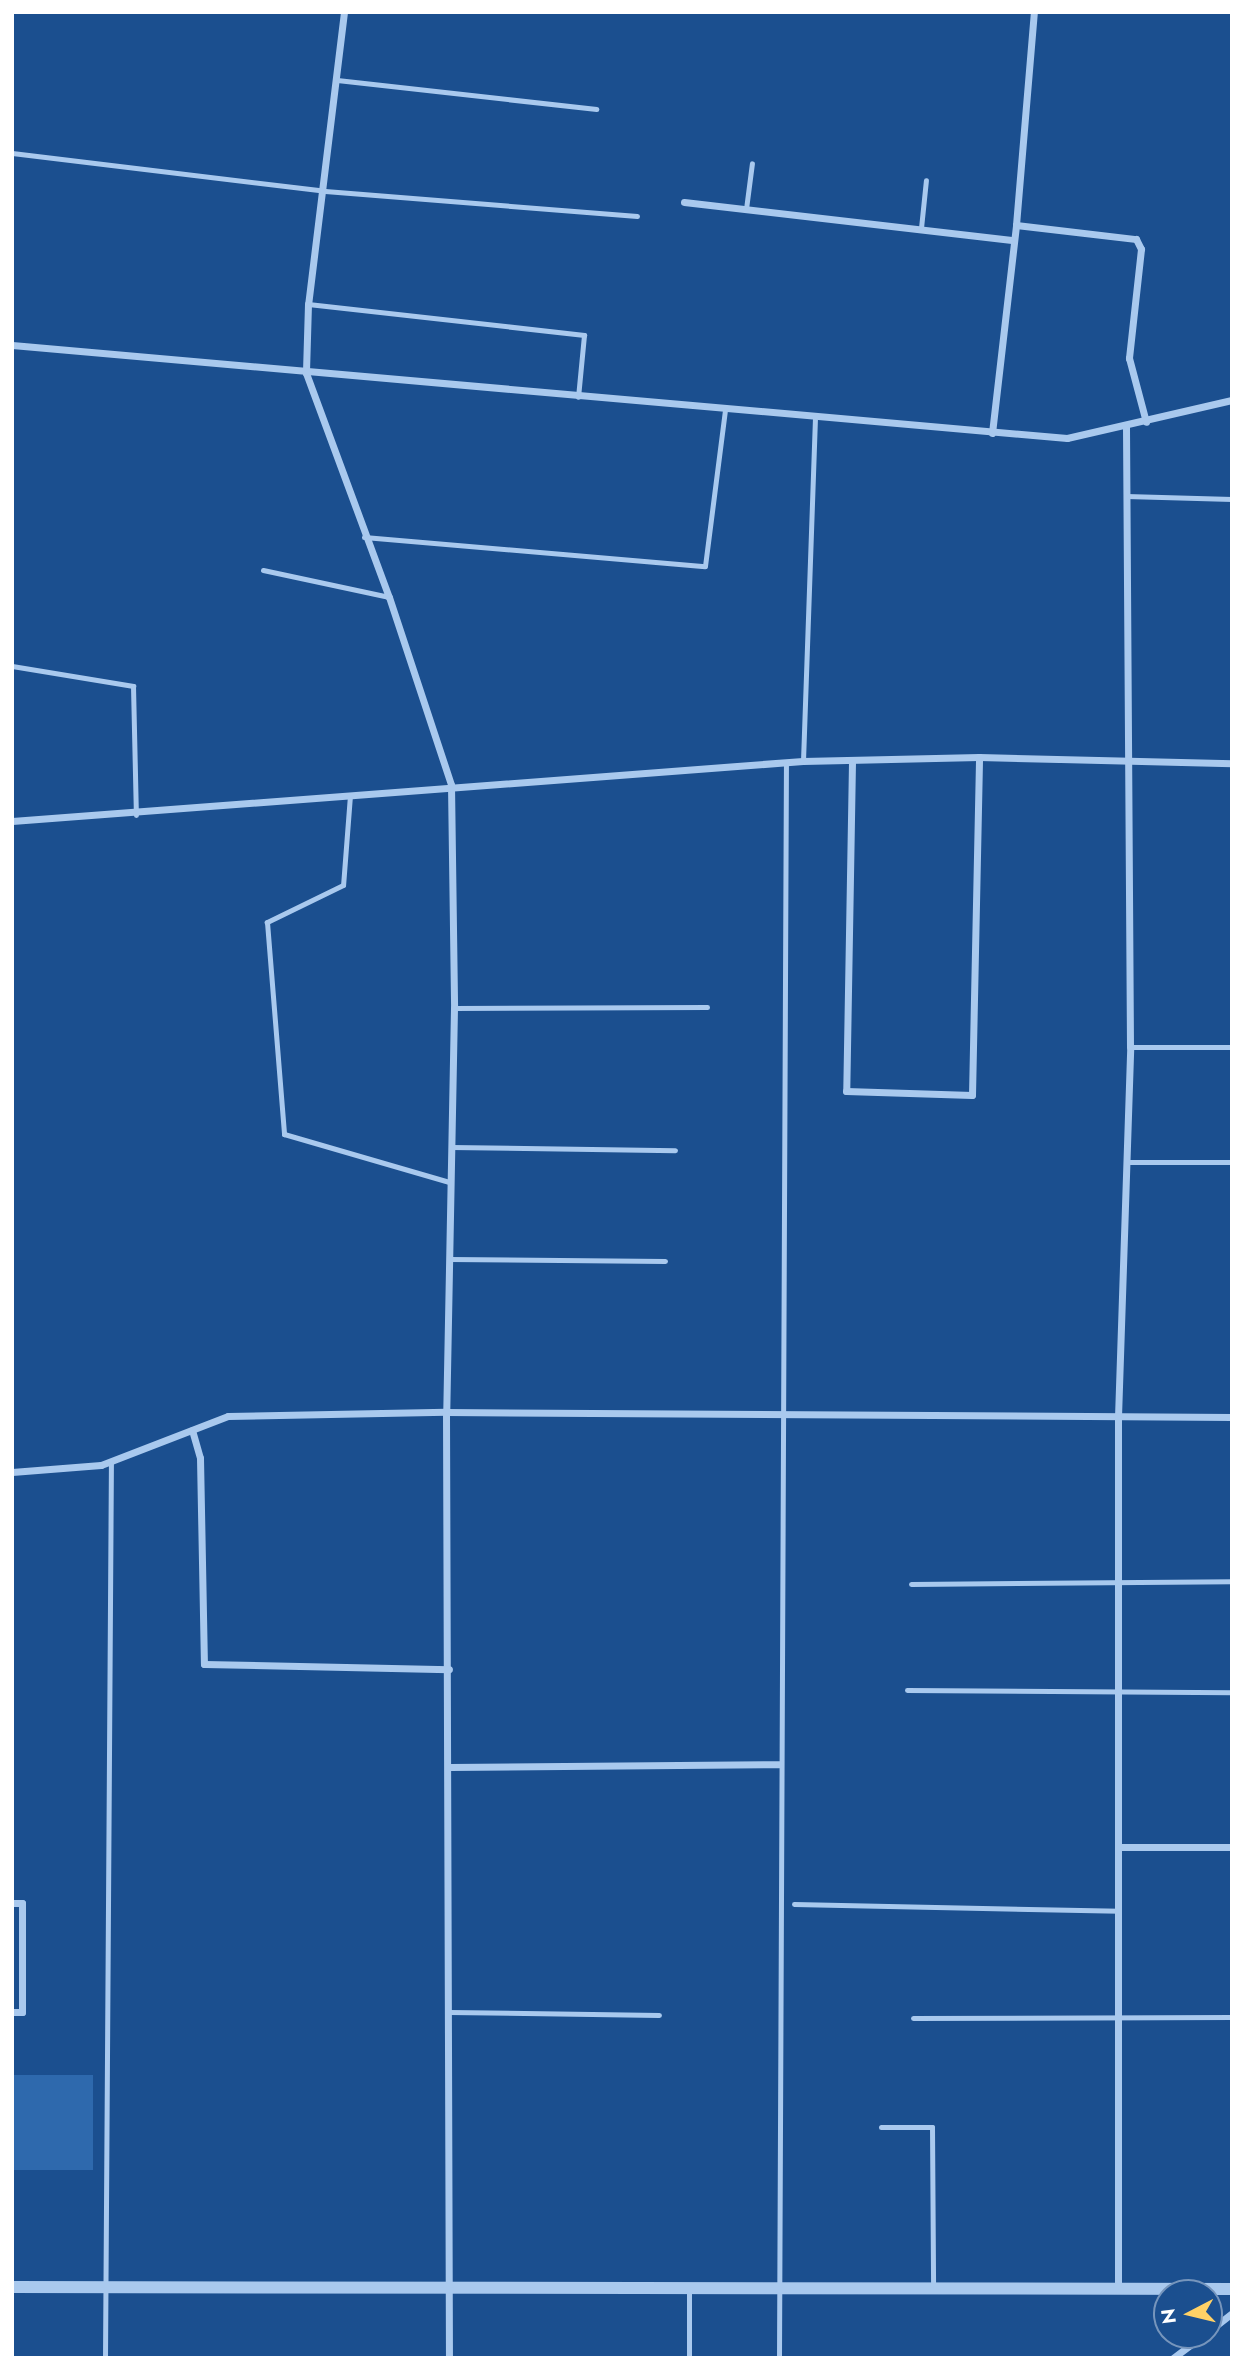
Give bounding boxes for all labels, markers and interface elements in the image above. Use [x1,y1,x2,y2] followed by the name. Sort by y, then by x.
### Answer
[1153,2279,1223,2349] north arrow
[1154,2307,1183,2326] text: N

